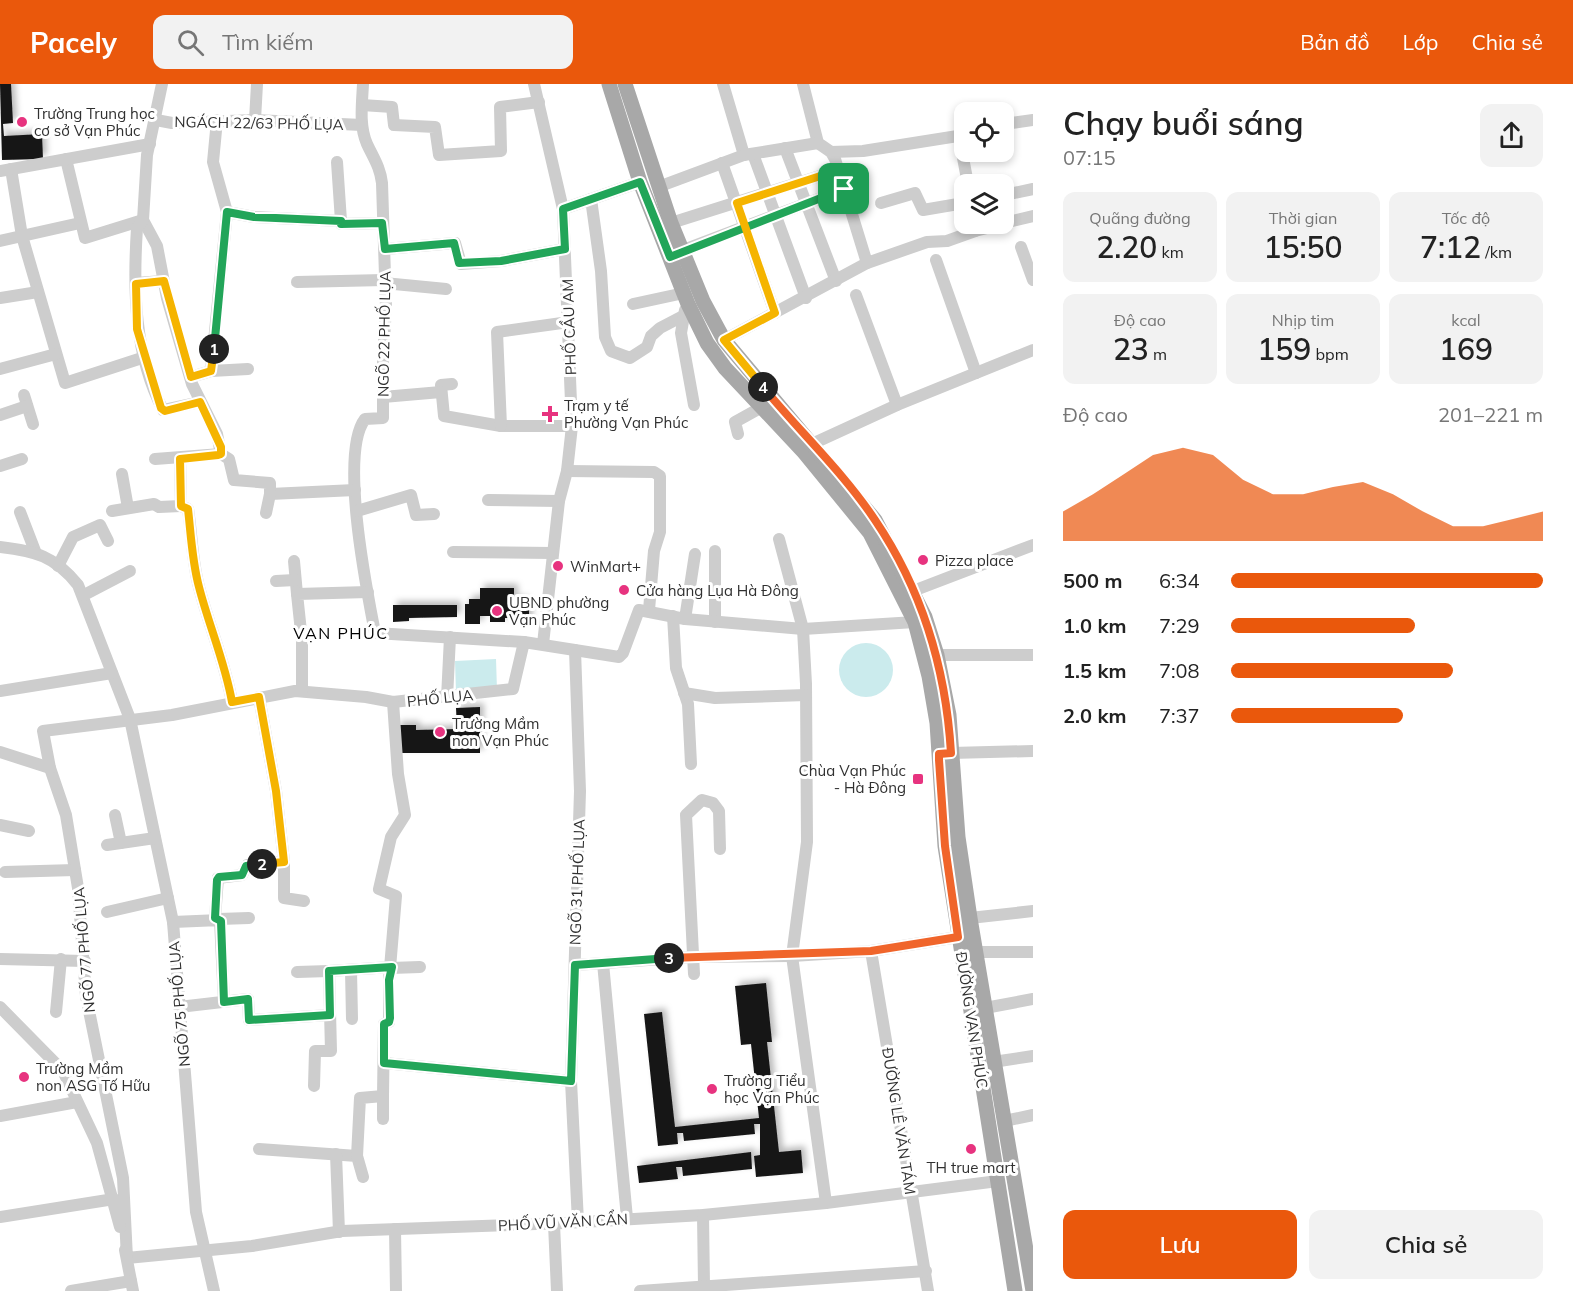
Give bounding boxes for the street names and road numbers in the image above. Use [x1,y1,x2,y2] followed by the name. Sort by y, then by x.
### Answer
[174,111,344,134] street label: NGÁCH 22/63 PHỐ LỤA
[372,271,395,397] street label: NGÕ 22 PHỐ LỤA
[557,278,580,376] street label: PHỐ CẦU AM
[406,684,474,711] street label: PHỐ LỤA
[564,819,589,945] street label: NGÕ 31 PHỐ LỤA
[68,886,99,1014] street label: NGÕ 77 PHỐ LỤA
[163,940,194,1068] street label: NGÕ 75 PHỐ LỤA
[952,950,992,1090] street label: ĐƯỜNG VẠN PHÚC
[878,1046,920,1196] street label: ĐƯỜNG LÊ VĂN TÁM
[497,1208,628,1235] street label: PHỐ VŨ VĂN CẨN

